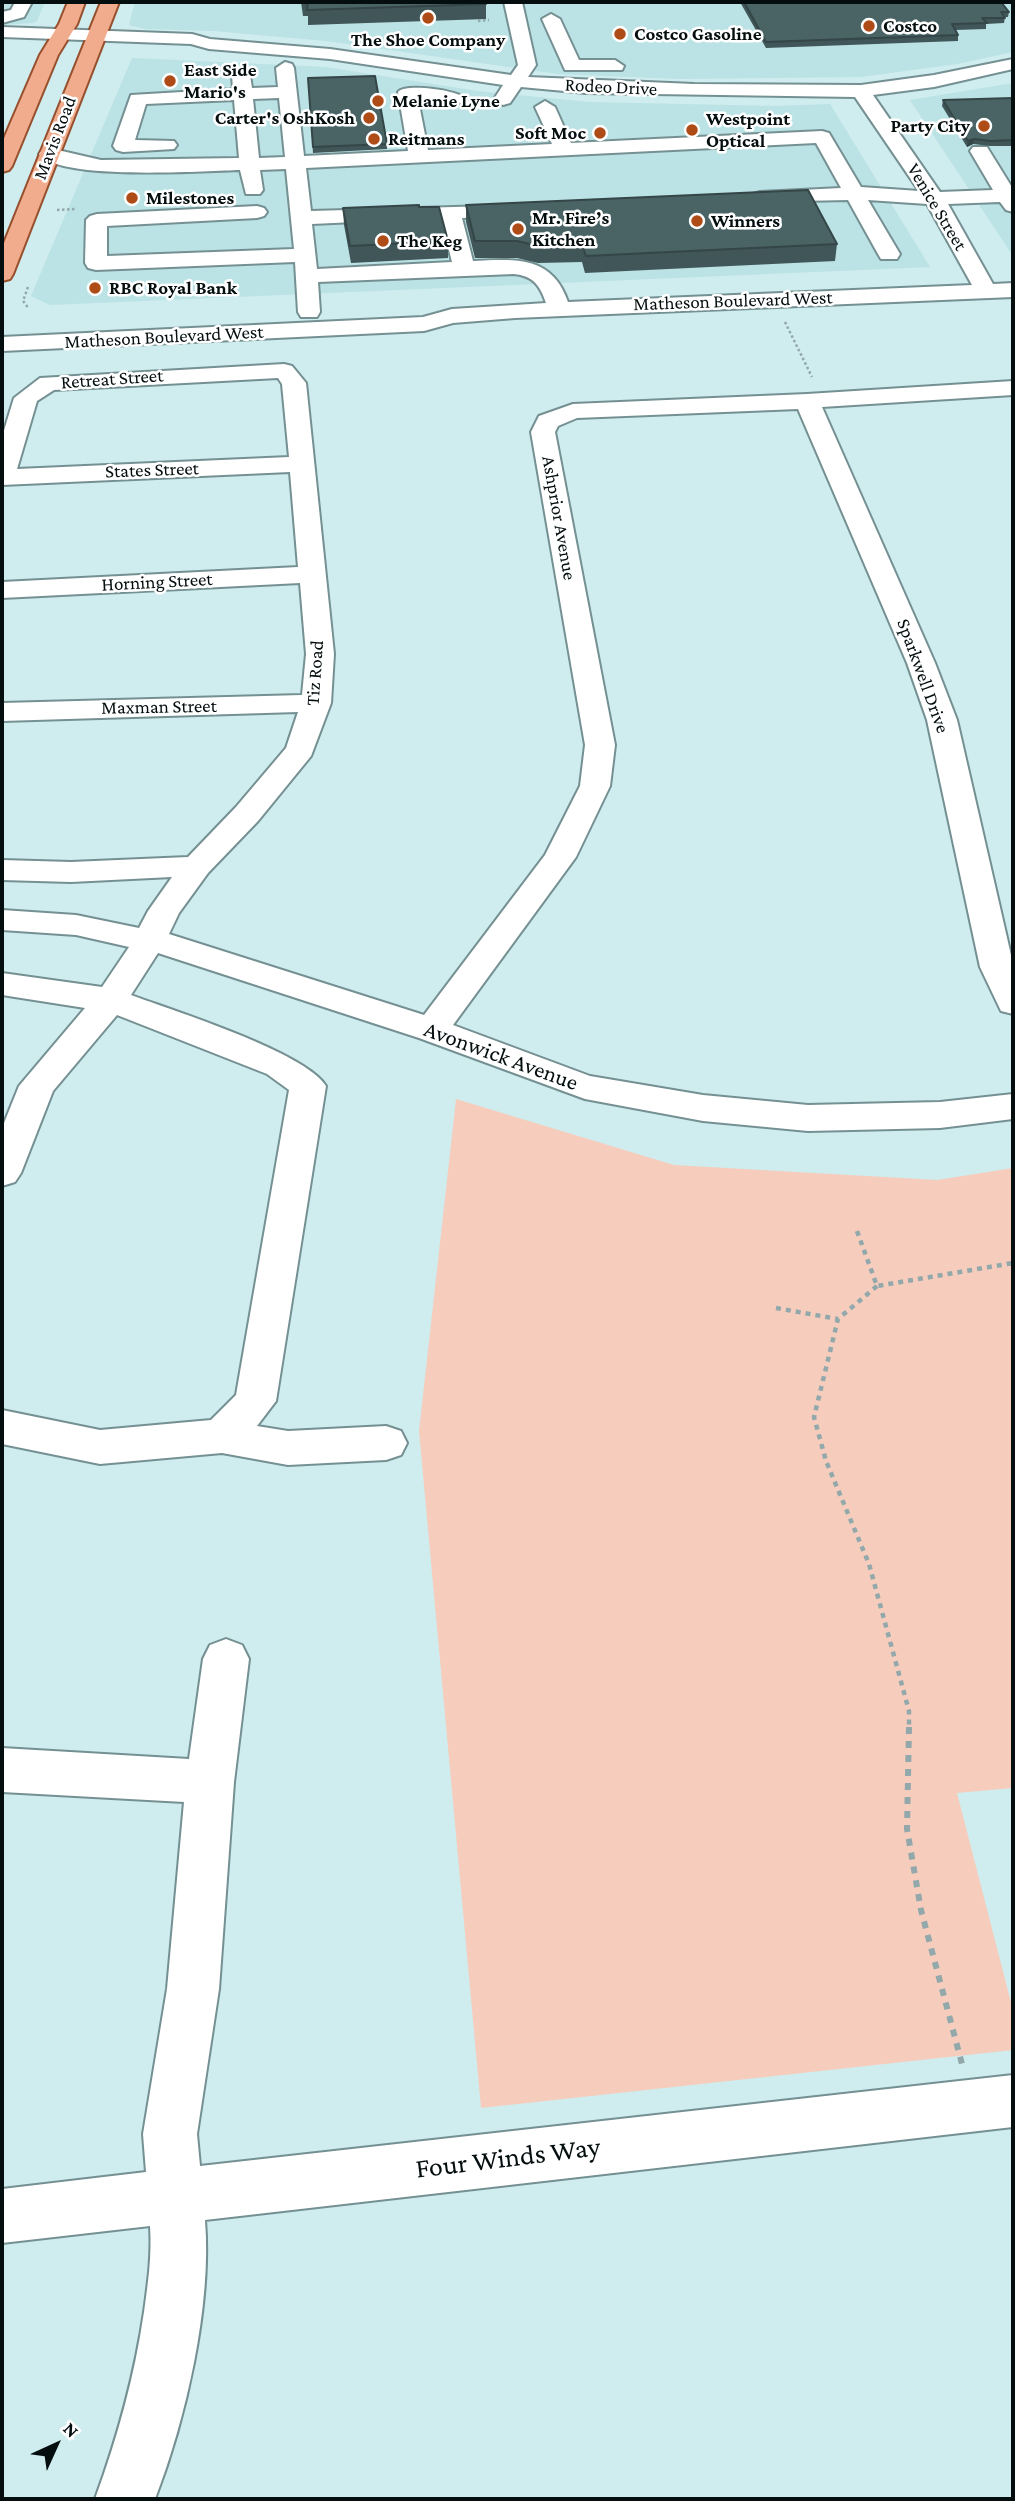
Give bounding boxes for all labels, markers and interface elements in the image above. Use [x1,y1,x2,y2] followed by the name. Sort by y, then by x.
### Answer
[420,10,436,26] marker: The Shoe Company
[883,15,937,37] place label: Costco
[861,18,877,34] marker: Costco
[634,23,762,45] place label: Costco Gasoline
[612,26,628,42] marker: Costco Gasoline
[351,29,505,51] place label: The Shoe Company
[184,59,257,103] place label: East Side Mario's
[162,73,178,89] marker: East Side Mario's
[564,73,658,101] street label: Rodeo Drive
[392,90,500,112] place label: Melanie Lyne
[29,93,81,183] street label: Mavis Road
[370,93,386,109] marker: Melanie Lyne
[215,107,355,129] place label: Carter's OshKosh
[706,108,790,152] place label: Westpoint Optical
[361,110,377,126] marker: Carter's OshKosh
[890,115,970,137] place label: Party City
[976,118,992,134] marker: Party City
[515,122,586,144] place label: Soft Moc
[684,122,700,138] marker: Westpoint Optical
[592,125,608,141] marker: Soft Moc
[388,128,464,150] place label: Reitmans
[366,131,382,147] marker: Reitmans
[902,159,972,255] street label: Venice Street
[146,187,234,209] place label: Milestones
[124,190,140,206] marker: Milestones
[532,207,609,251] place label: Mr. Fire’s Kitchen
[711,210,780,232] place label: Winners
[689,213,705,229] marker: Winners
[510,221,526,237] marker: Mr. Fire’s Kitchen
[397,230,462,252] place label: The Keg
[375,233,391,249] marker: The Keg
[109,277,237,299] place label: RBC Royal Bank
[87,280,103,296] marker: RBC Royal Bank
[633,286,833,316] street label: Matheson Boulevard West
[64,320,264,354] street label: Matheson Boulevard West
[60,364,164,394] street label: Retreat Street
[537,454,581,582] street label: Ashprior Avenue
[105,457,199,483] street label: States Street
[101,568,213,596] street label: Horning Street
[892,616,954,736] street label: Sparkwell Drive
[301,640,329,706] street label: Tiz Road
[101,695,217,719] street label: Maxman Street
[420,1015,582,1097] street label: Avonwick Avenue
[414,2130,602,2186] street label: Four Winds Way
[21,2410,91,2480] north arrow
[59,2418,83,2442] text: N

